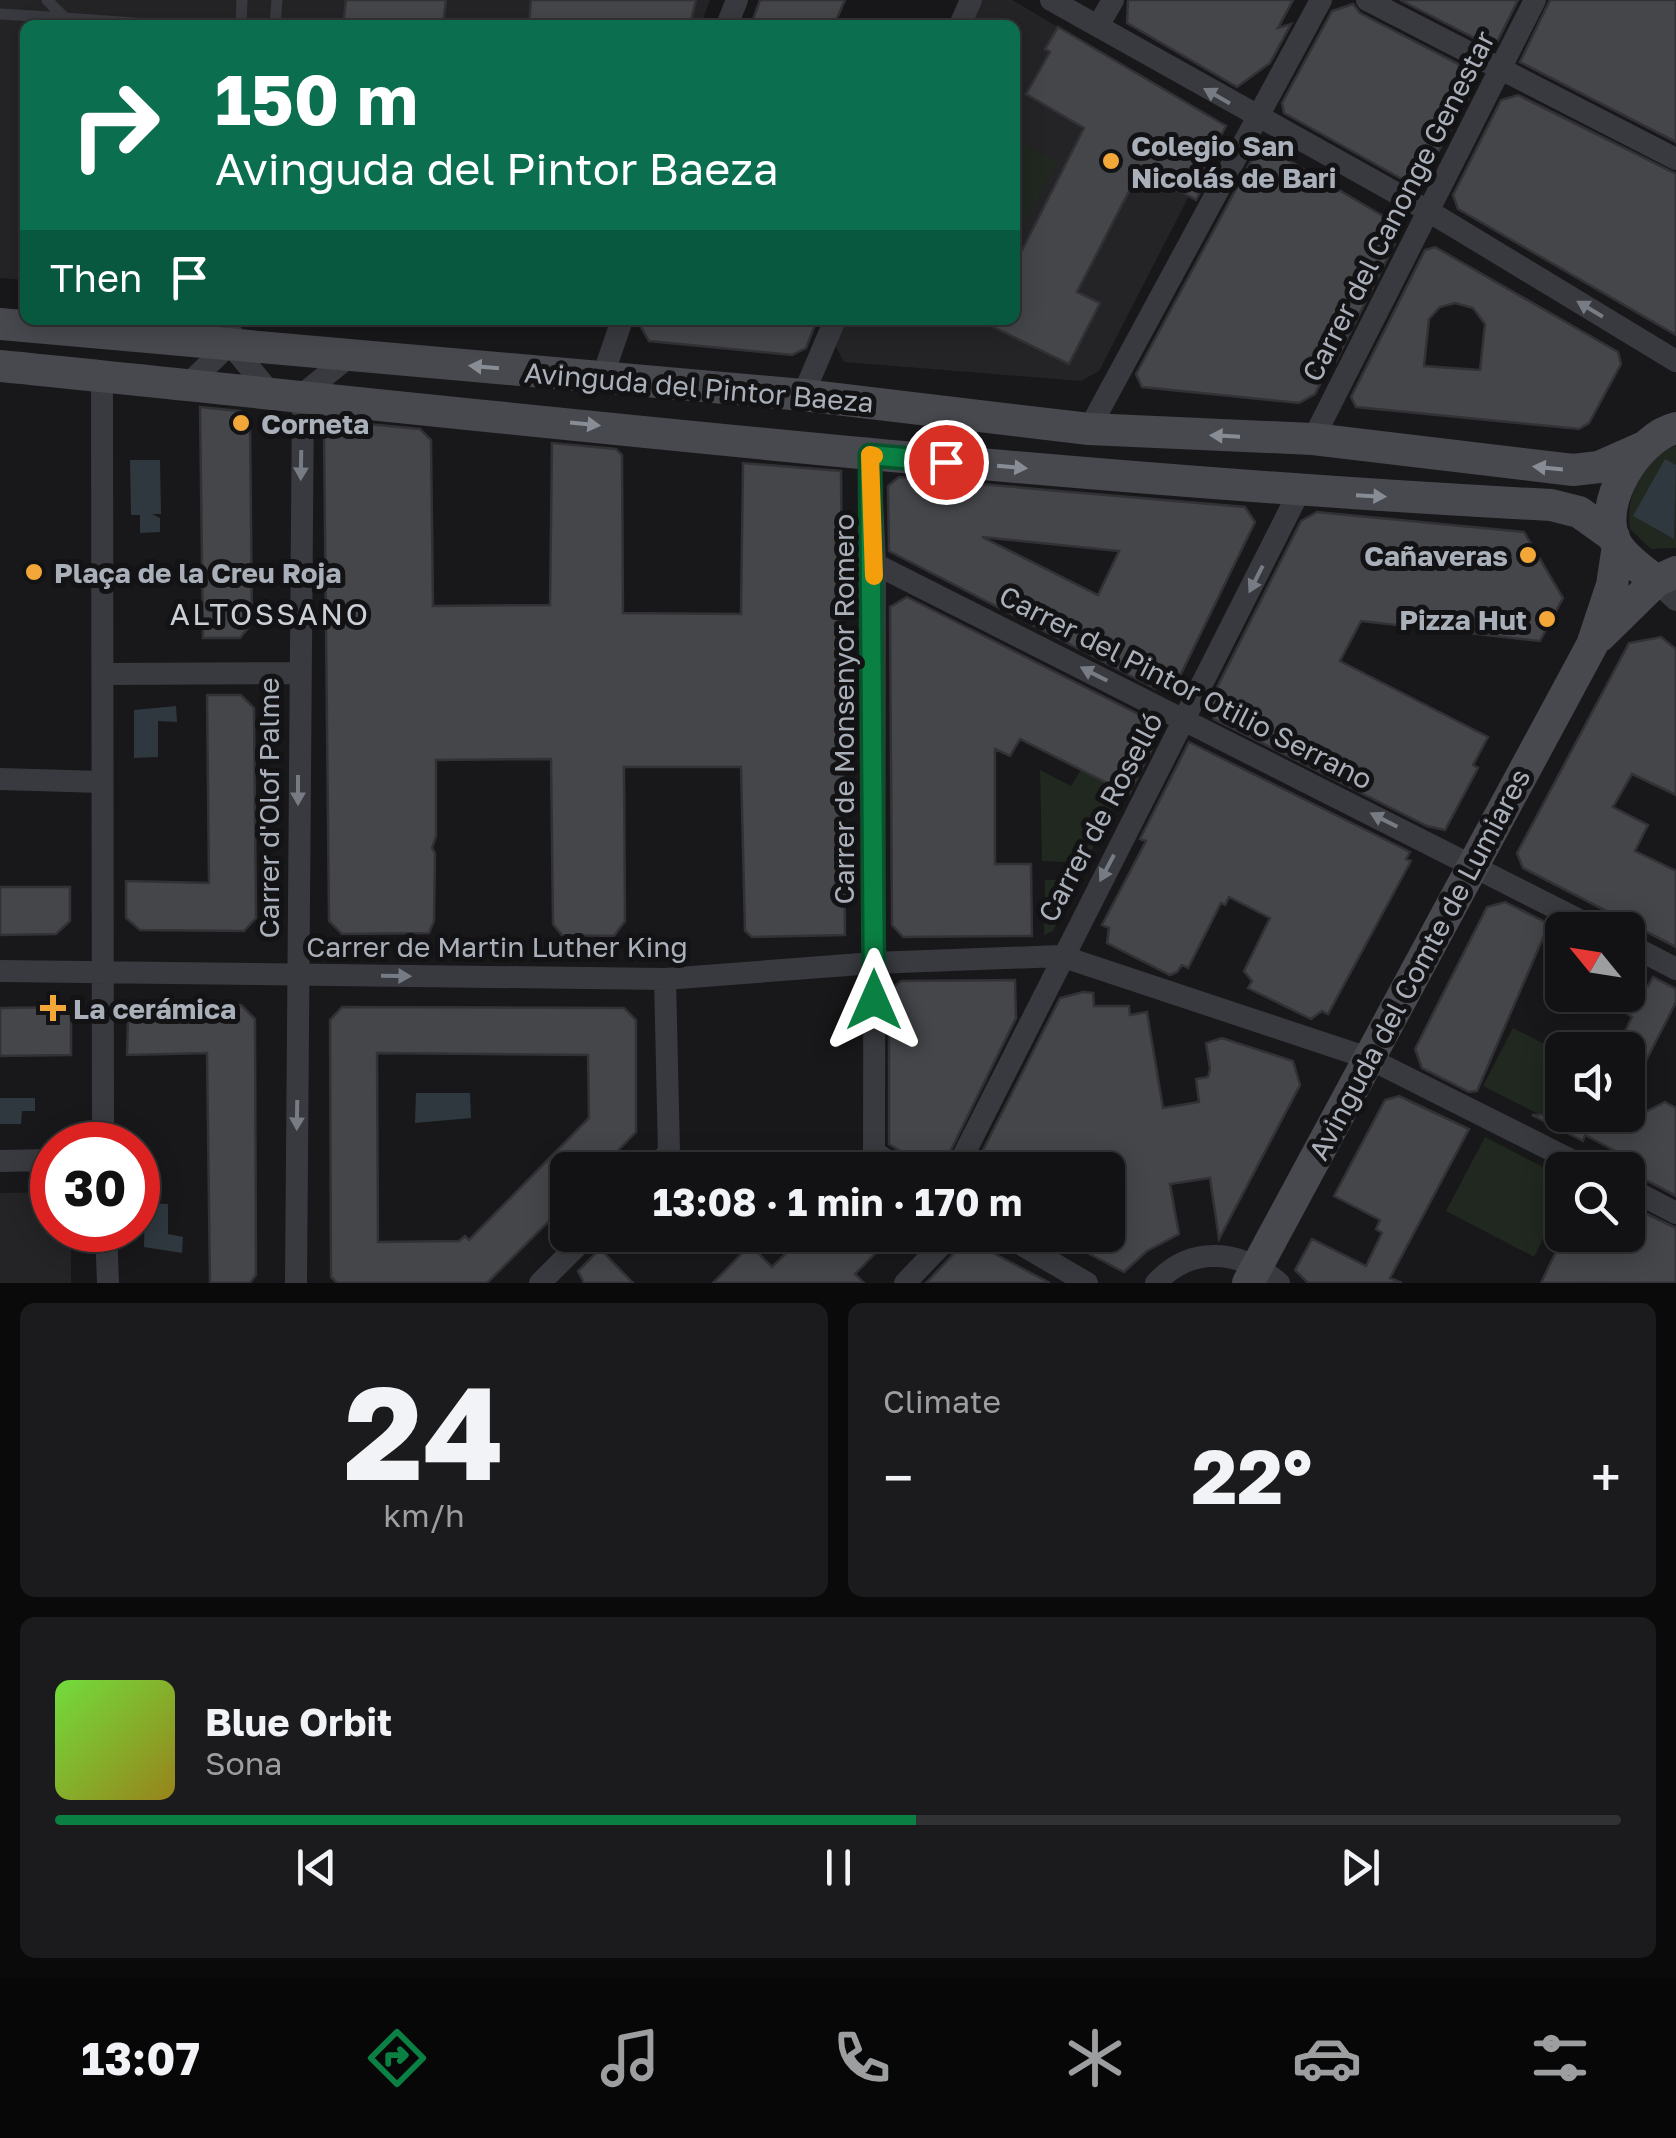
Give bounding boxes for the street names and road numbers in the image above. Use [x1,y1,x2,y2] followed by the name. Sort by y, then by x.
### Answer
[1295,25,1501,387] street label: Carrer del Canonge Genestar
[523,355,875,419] street label: Avinguda del Pintor Baeza
[827,514,860,904] street label: Carrer de Monsenyor Romero
[994,578,1378,796] street label: Carrer del Pintor Otilio Serrano
[252,678,285,938] street label: Carrer d'Olof Palme
[1031,707,1169,927] street label: Carrer de Roselló
[1301,763,1537,1165] street label: Avinguda del Comte de Lumiares
[306,930,688,963] street label: Carrer de Martin Luther King

